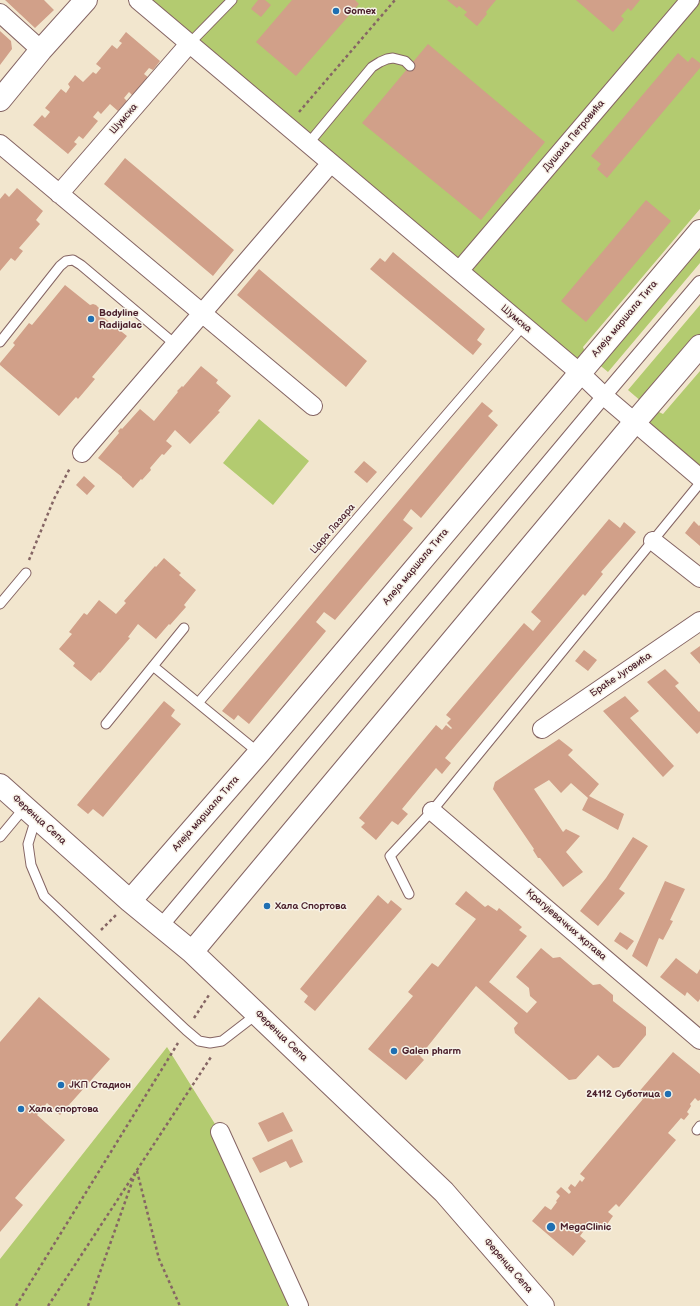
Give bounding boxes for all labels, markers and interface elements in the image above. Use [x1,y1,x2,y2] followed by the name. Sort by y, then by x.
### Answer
[344,5,376,17] place label: Gomex
[331,6,341,16] marker: Gomex
[541,98,607,174] street label: Душана Петровића
[107,101,141,137] street label: Шумска
[590,278,660,360] street label: Алеја маршала Тита
[498,303,534,335] street label: Шумска
[99,307,142,330] place label: Bodyline Radijalac
[86,314,96,324] marker: Bodyline Radijalac
[308,502,358,556] street label: Цара Лазара
[381,526,451,608] street label: Алеја маршала Тита
[588,650,654,700] street label: Браће Југовића
[170,774,242,854] street label: Алеја маршала Тита
[9,793,69,847] street label: Ференца Сепа
[523,887,609,963] street label: Крагујевачких жртава
[275,900,346,912] place label: Хала Спортова
[262,901,272,911] marker: Хала Спортова
[252,1008,310,1064] street label: Ференца Сепа
[402,1045,461,1057] place label: Galen pharm
[389,1046,399,1056] marker: Galen pharm
[69,1079,131,1091] place label: ЈКП Стадион
[56,1080,66,1090] marker: ЈКП Стадион
[586,1088,660,1100] place label: 24112 Суботица
[663,1089,673,1099] marker: 24112 Суботица
[29,1103,98,1115] place label: Хала спортова
[16,1104,26,1114] marker: Хала спортова
[545,1221,557,1233] marker: MegaClinic
[560,1221,611,1233] place label: MegaClinic
[481,1236,535,1296] street label: Ференца Сепа

